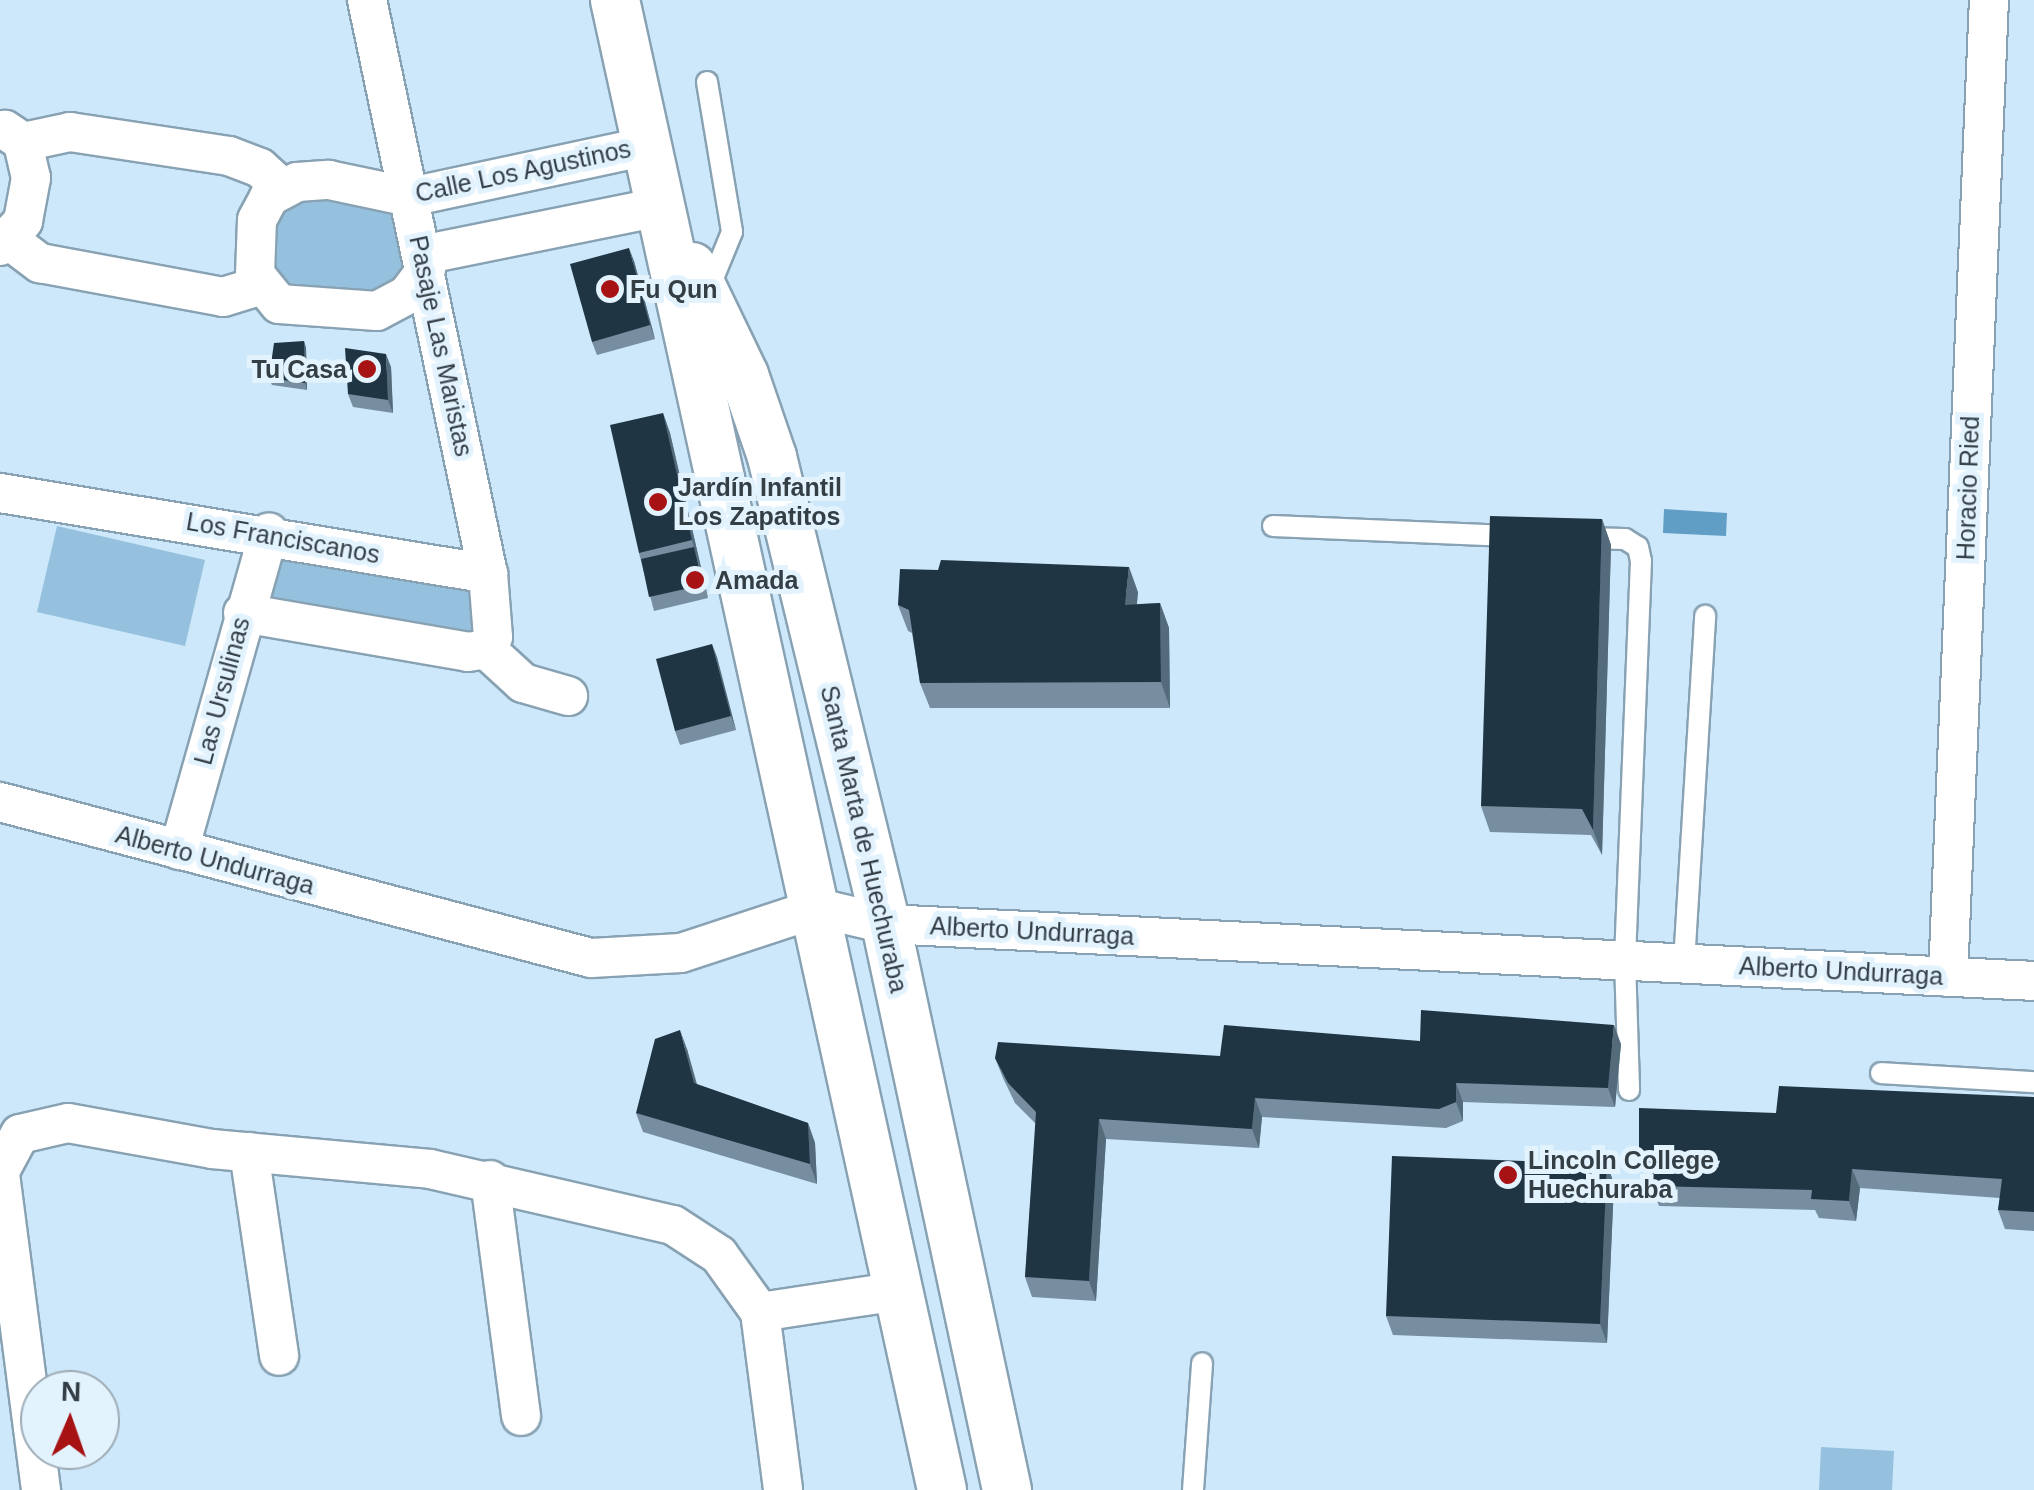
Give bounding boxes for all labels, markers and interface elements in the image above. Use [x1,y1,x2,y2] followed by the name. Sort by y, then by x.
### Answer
[412,133,634,209] street label: Calle Los Agustinos
[403,233,479,459] street label: Pasaje Las Maristas
[630,274,717,304] place label: Fu Qun
[599,278,621,300] marker: Fu Qun
[252,354,347,384] place label: Tu Casa
[356,358,378,380] marker: Tu Casa
[1950,415,1986,561] street label: Horacio Ried
[678,473,842,532] place label: Jardín Infantil Los Zapatitos
[647,491,669,513] marker: Jardín Infantil Los Zapatitos
[184,506,382,570] street label: Los Franciscanos
[715,565,798,595] place label: Amada
[684,569,706,591] marker: Amada
[188,614,256,768] street label: Las Ursulinas
[814,683,914,995] street label: Santa Marta de Huechuraba
[112,819,318,901] street label: Alberto Undurraga
[929,911,1135,951] street label: Alberto Undurraga
[1738,951,1944,991] street label: Alberto Undurraga
[1528,1146,1714,1205] place label: Lincoln College Huechuraba
[1497,1164,1519,1186] marker: Lincoln College Huechuraba
[20,1370,120,1470] north arrow
[60,1376,82,1407] text: N

